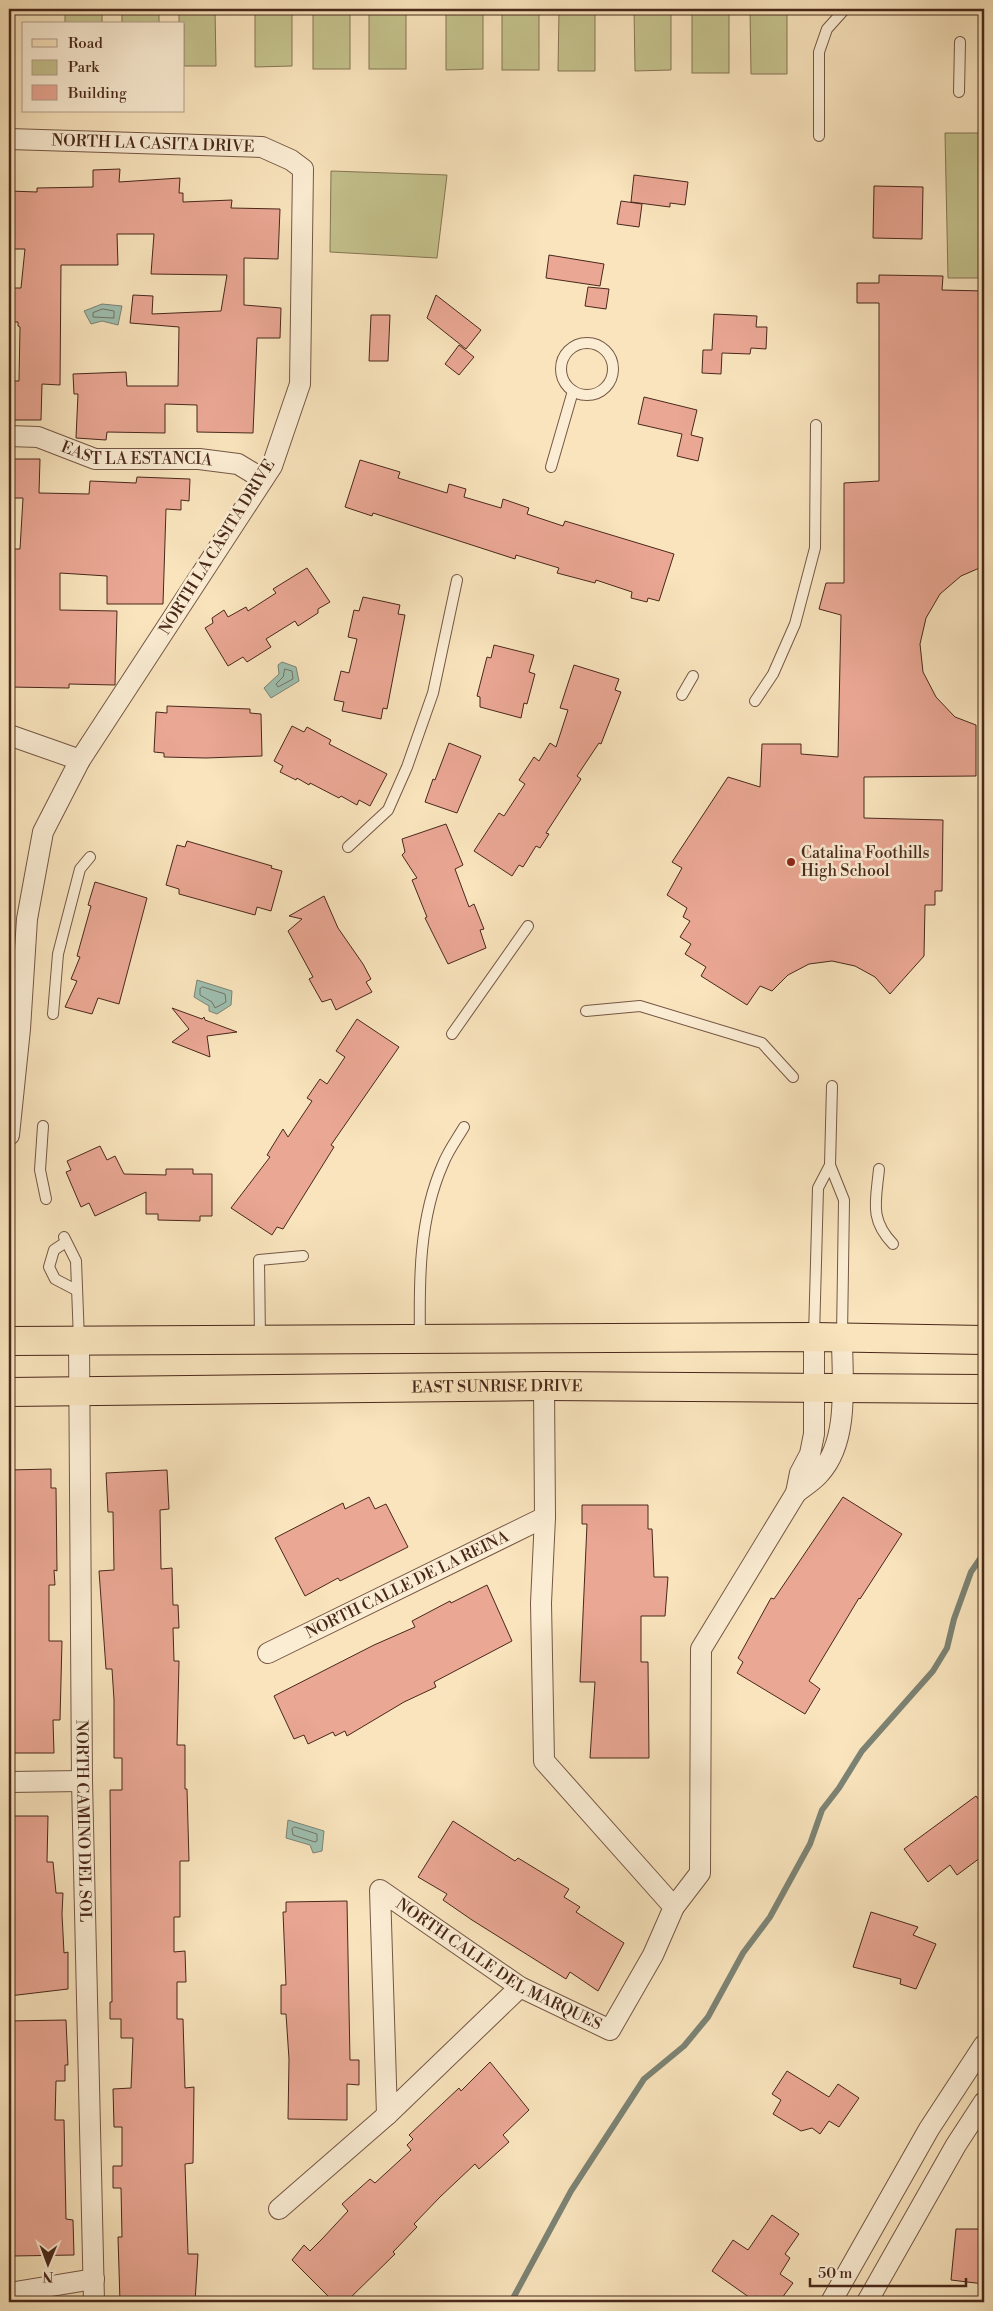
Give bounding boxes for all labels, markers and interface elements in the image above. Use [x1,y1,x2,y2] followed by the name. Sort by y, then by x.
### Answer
[22,22,185,112] legend
[68,34,103,53] text: Road
[68,58,100,77] text: Park
[67,84,127,103] text: Building
[51,130,255,157] street label: NORTH LA CASITA DRIVE
[58,437,214,471] street label: EAST LA ESTANCIA
[155,456,279,638] street label: NORTH LA CASITA DRIVE
[801,843,929,881] place label: Catalina Foothills High School
[785,856,797,868] marker: Catalina Foothills High School
[411,1376,583,1397] street label: EAST SUNRISE DRIVE
[302,1526,513,1643] street label: NORTH CALLE DE LA REINA
[72,1720,95,1923] street label: NORTH CAMINO DEL SOL
[392,1894,605,2035] street label: NORTH CALLE DEL MARQUES
[22,2238,72,2288] north arrow
[810,2256,967,2288] scale bar
[818,2264,852,2283] text: 50 m
[42,2267,53,2285] text: N

